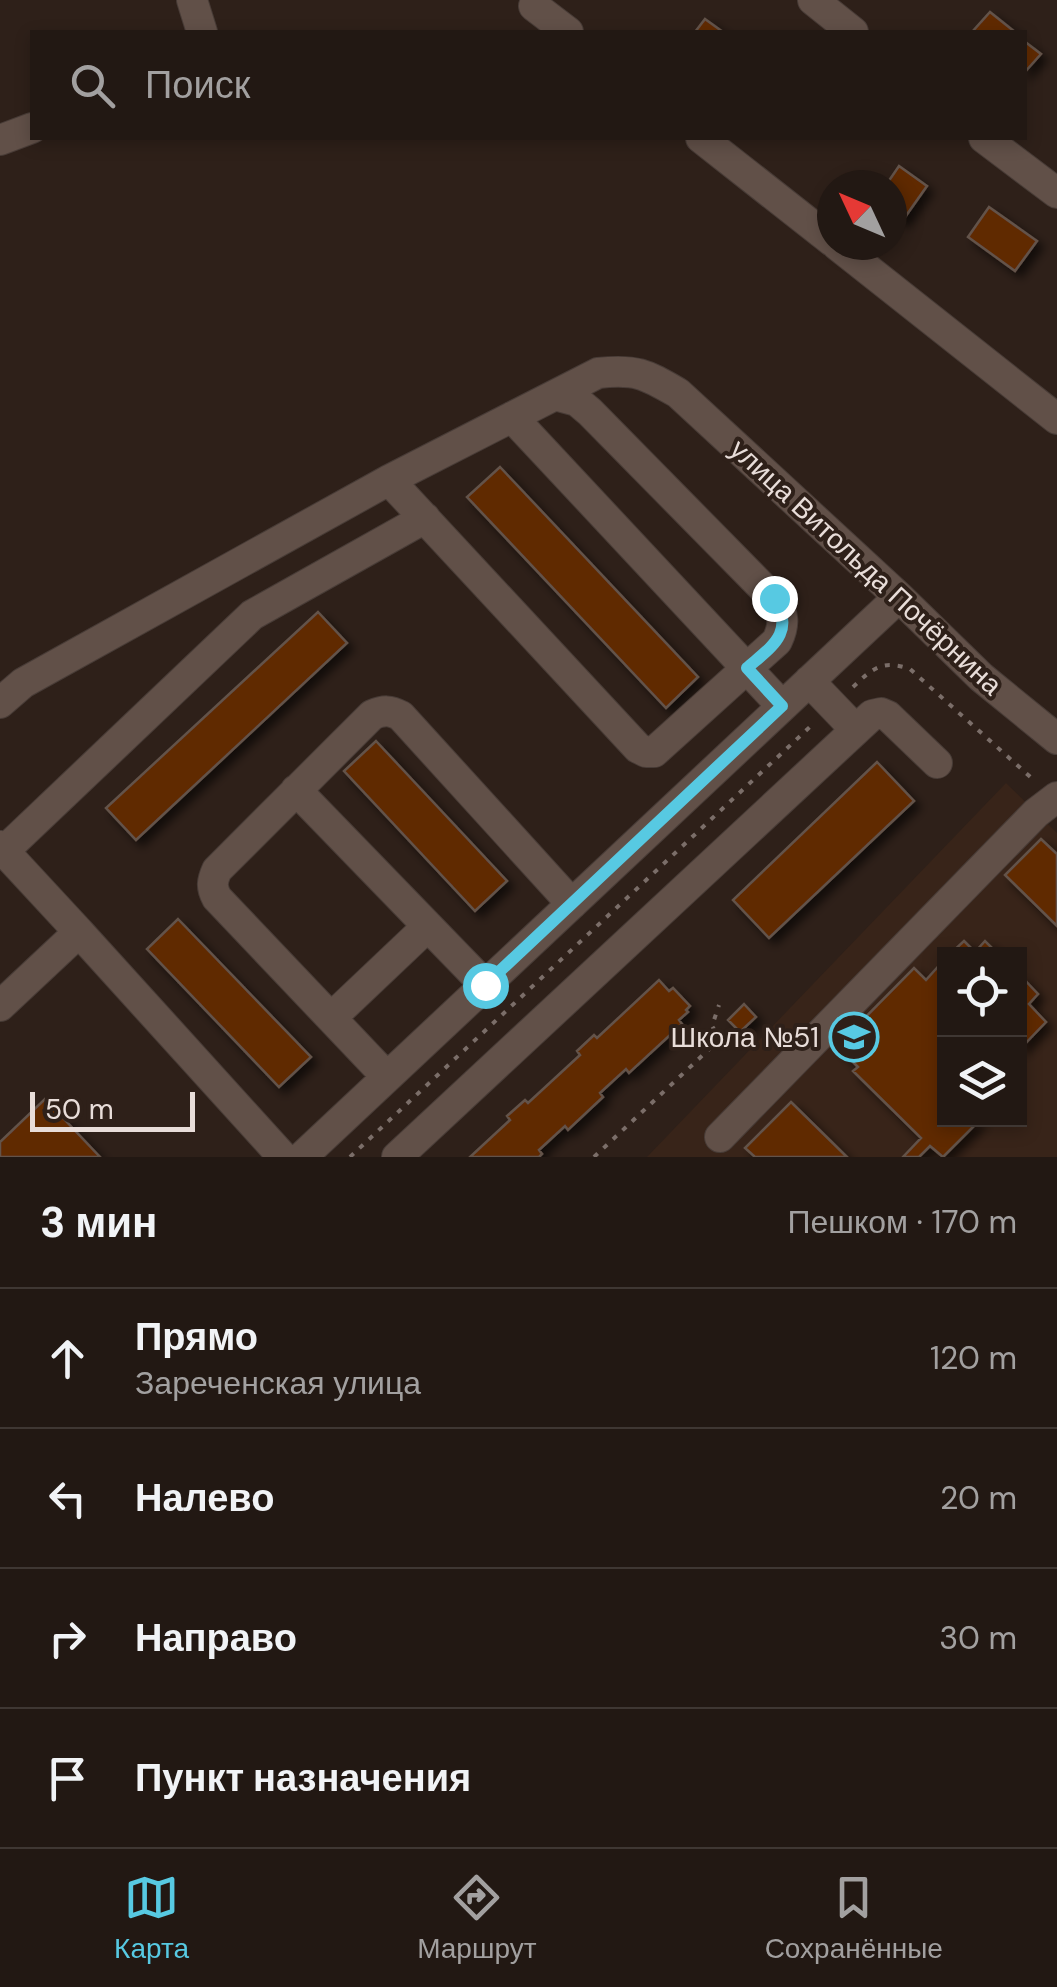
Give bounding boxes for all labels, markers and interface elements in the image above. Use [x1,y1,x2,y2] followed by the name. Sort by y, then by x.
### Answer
[30,30,1027,140] search box
[65,58,120,113] icon: search
[145,60,250,110] text: Поиск
[817,170,907,260] north arrow
[722,431,1010,703] street label: улица Витольда Почёрнина
[752,576,798,622] route end
[937,947,1027,1127] map controls
[937,947,1027,1037] button: locate
[463,963,509,1009] route start
[828,1011,880,1063] school or university icon: Школа №51
[671,1019,819,1056] place label: Школа №51
[937,1037,1027,1127] button: layers
[30,1087,195,1132] scale bar
[45,1091,114,1128] text: 50 m
[40,1195,157,1250] text: 3 мин
[787,1201,1017,1243] text: Пешком · 170 m
[135,1312,258,1362] text: Прямо
[40,1331,95,1386] icon: ahead
[930,1337,1017,1379] text: 120 m
[135,1362,421,1404] text: Зареченская улица
[40,1471,95,1526] icon: left
[135,1473,274,1523] text: Налево
[940,1477,1017,1519] text: 20 m
[40,1611,95,1666] icon: right
[135,1613,297,1663] text: Направо
[939,1617,1017,1659] text: 30 m
[40,1751,95,1806] icon: arrive
[135,1753,471,1803] text: Пункт назначения
[114,1870,189,1967] tab: Карта
[417,1870,536,1967] tab: Маршрут
[765,1870,943,1967] tab: Сохранённые

